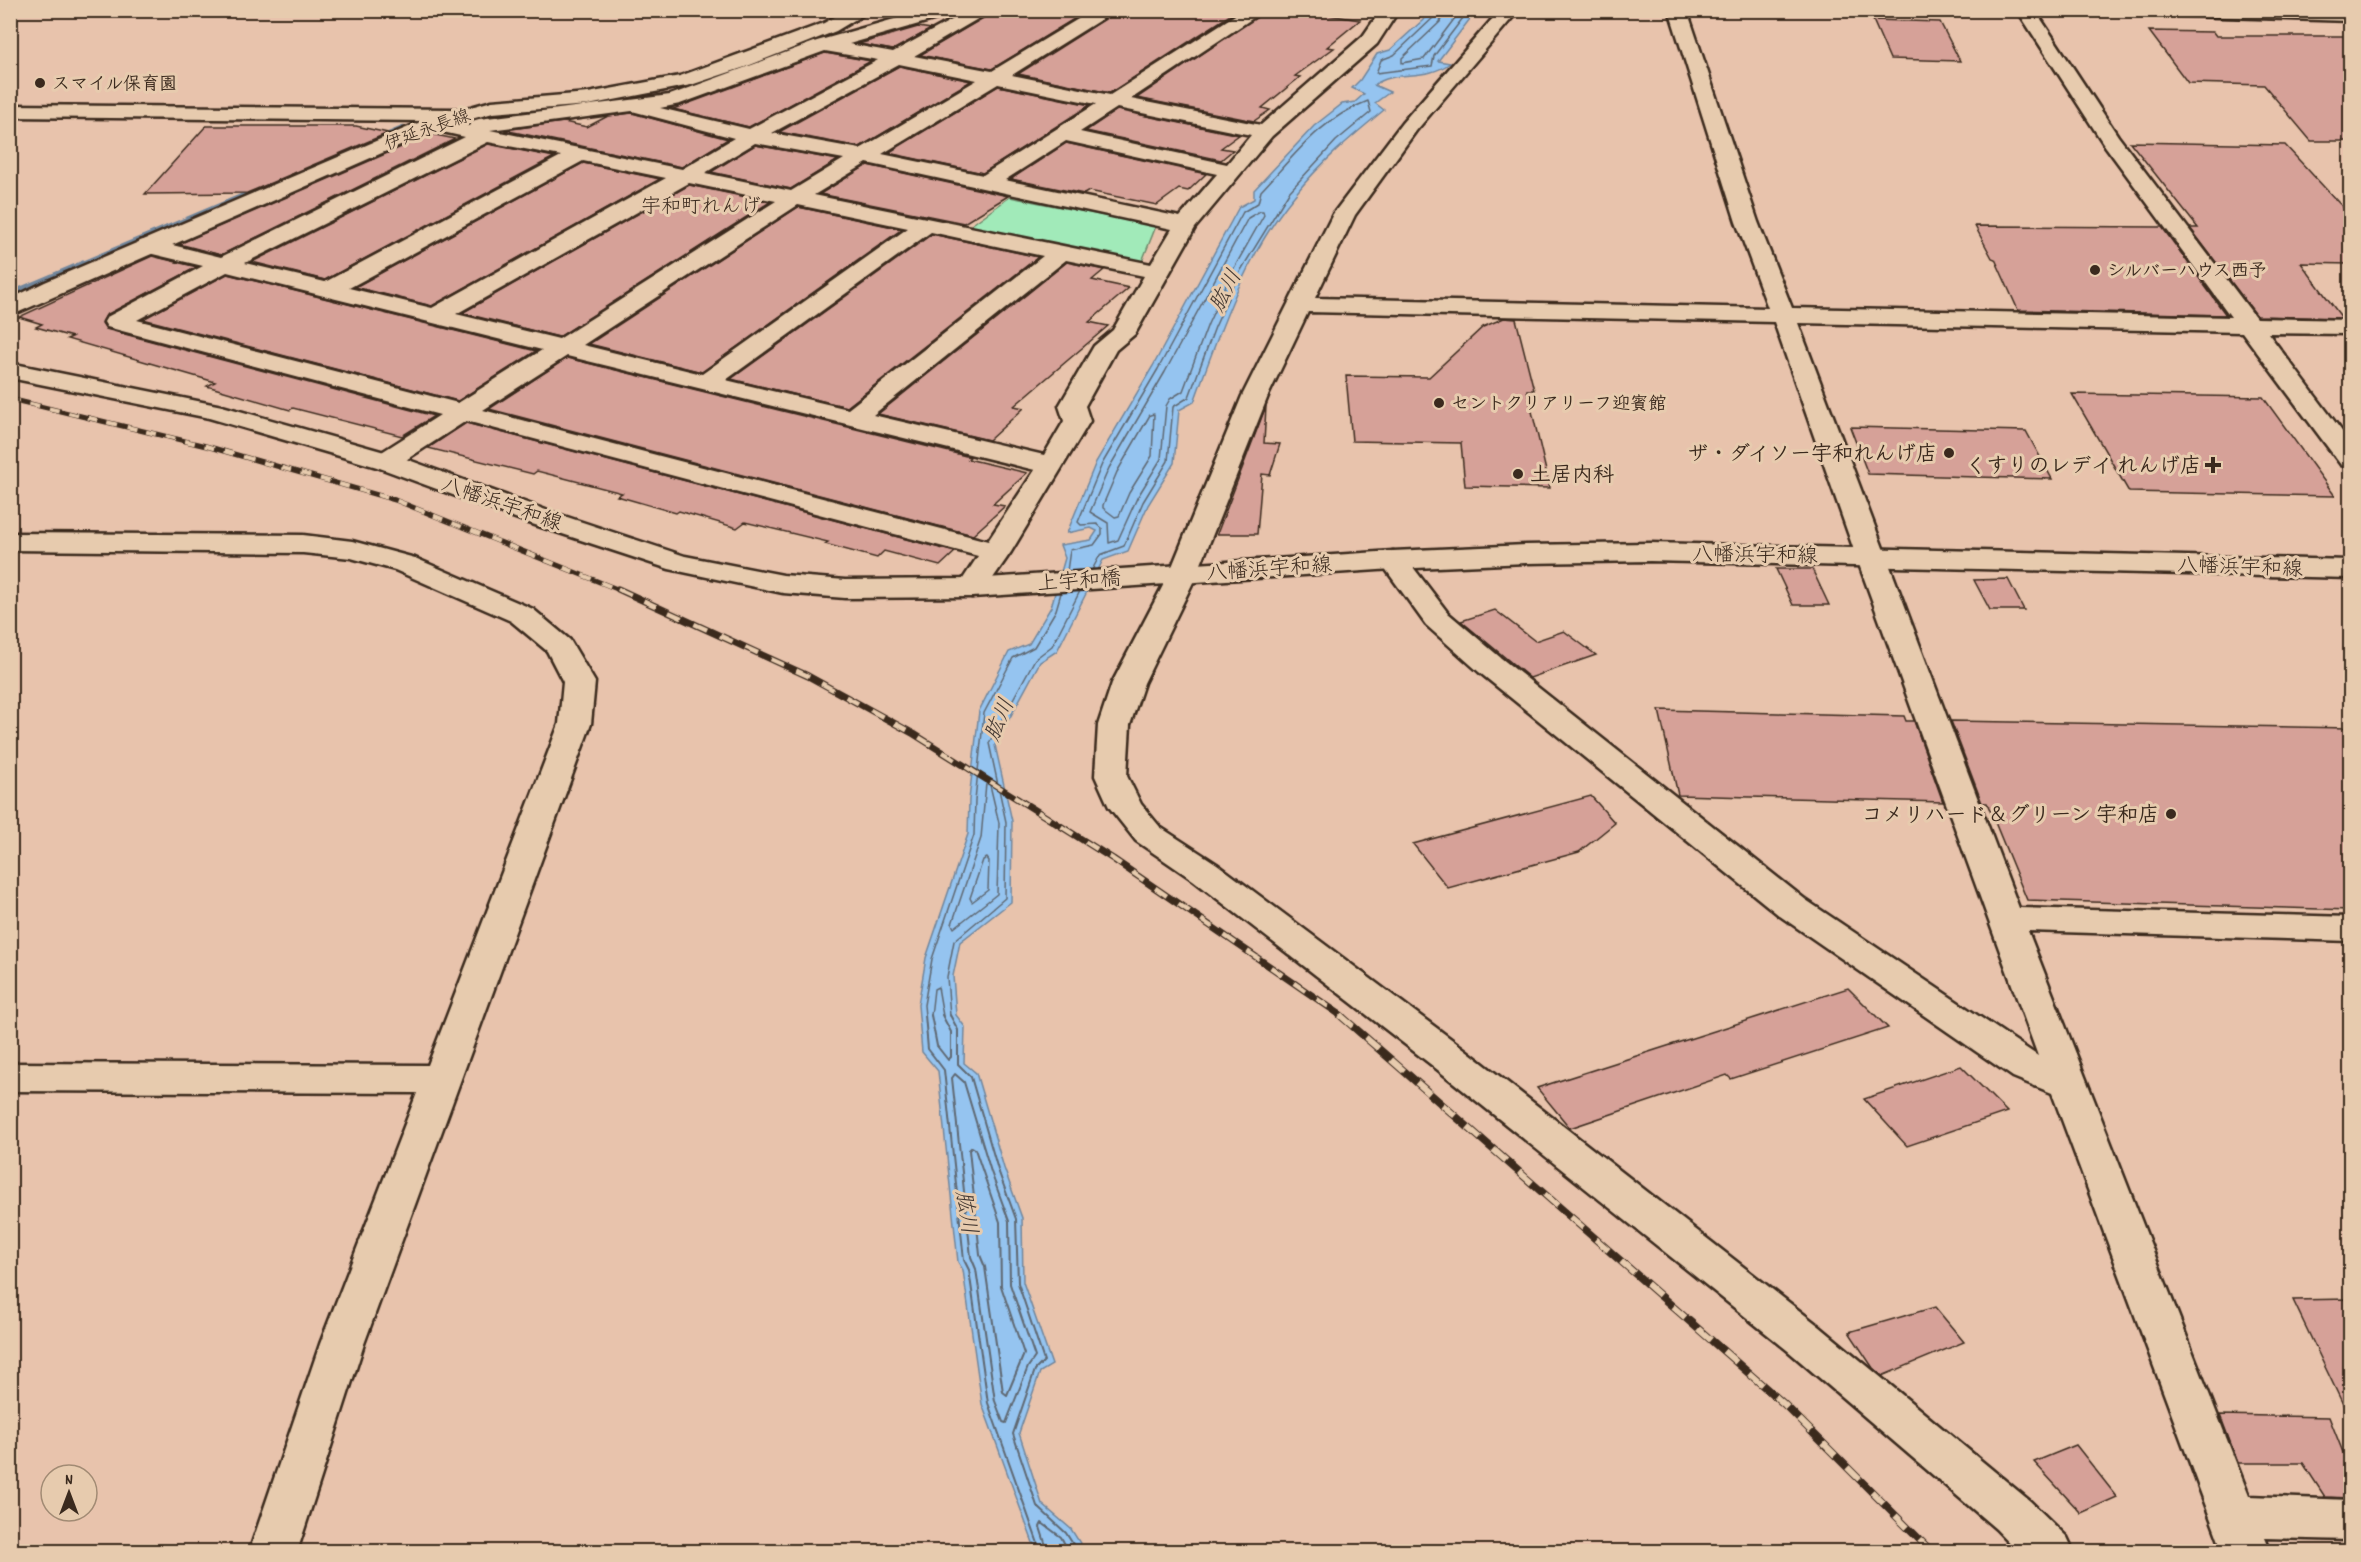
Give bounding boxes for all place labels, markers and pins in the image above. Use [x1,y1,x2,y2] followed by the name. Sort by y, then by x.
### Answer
[52,73,177,98] place label: スマイル保育園
[33,76,47,90] marker: スマイル保育園
[2107,260,2267,285] place label: シルバーハウス西予
[2088,263,2102,277] marker: シルバーハウス西予
[1451,393,1666,418] place label: セントクリアリーフ迎賓館
[1432,396,1446,410] marker: セントクリアリーフ迎賓館
[1687,441,1937,471] place label: ザ・ダイソー宇和れんげ店
[1942,446,1956,460] marker: ザ・ダイソー宇和れんげ店
[1966,453,2201,483] place label: くすりのレデイ れんげ店
[2206,458,2220,472] marker: くすりのレデイ れんげ店
[1530,462,1614,492] place label: 土居内科
[1511,467,1525,481] marker: 土居内科
[1861,802,2159,832] place label: コメリハード＆グリーン 宇和店
[2164,807,2178,821] marker: コメリハード＆グリーン 宇和店

